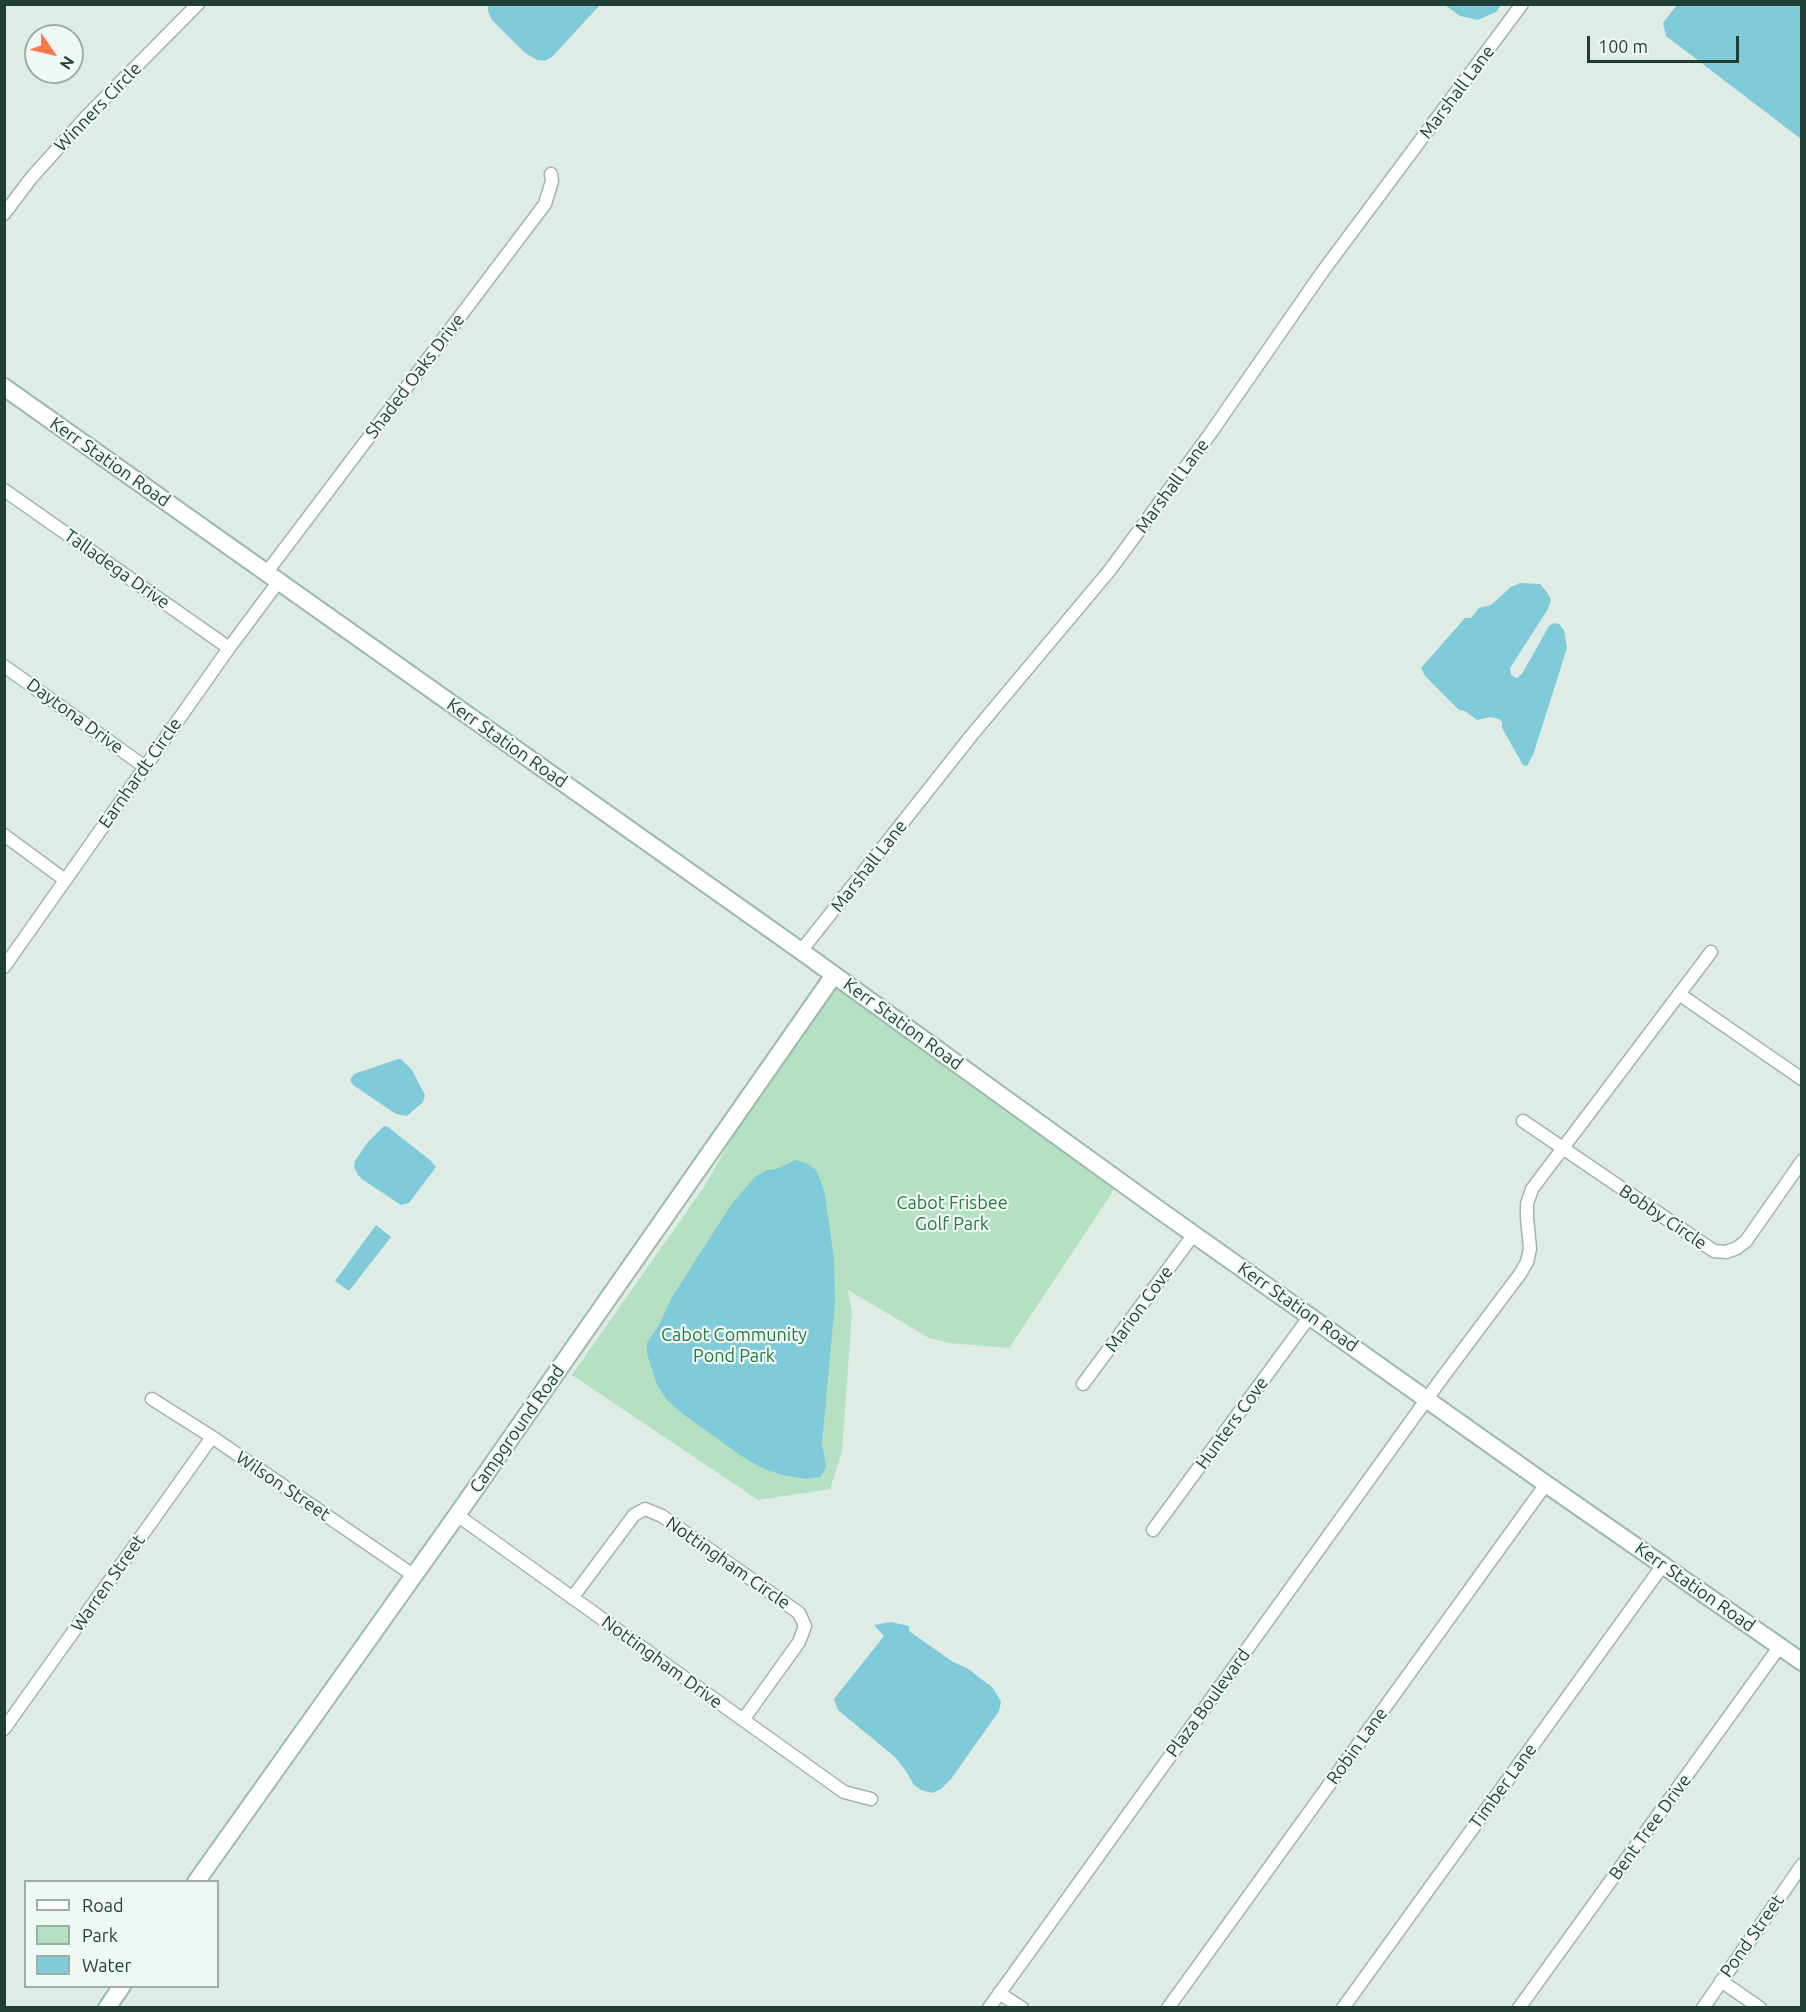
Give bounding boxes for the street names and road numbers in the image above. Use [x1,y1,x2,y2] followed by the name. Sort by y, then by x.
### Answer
[1415,41,1499,143] street label: Marshall Lane
[50,58,146,156] street label: Winners Circle
[361,309,469,443] street label: Shaded Oaks Drive
[46,412,174,512] street label: Kerr Station Road
[1131,435,1213,537] street label: Marshall Lane
[60,525,174,613] street label: Talladega Drive
[22,674,128,758] street label: Daytona Drive
[443,693,571,793] street label: Kerr Station Road
[94,714,186,832] street label: Earnhardt Circle
[826,816,912,916] street label: Marshall Lane
[839,974,967,1074] street label: Kerr Station Road
[1615,1180,1711,1254] street label: Bobby Circle
[1234,1257,1362,1357] street label: Kerr Station Road
[1101,1262,1177,1356] street label: Marion Cove
[465,1361,569,1497] street label: Campground Road
[1191,1373,1273,1473] street label: Hunters Cove
[232,1447,334,1525] street label: Wilson Street
[662,1512,794,1614] street label: Nottingham Circle
[67,1530,149,1636] street label: Warren Street
[1631,1537,1759,1637] street label: Kerr Station Road
[597,1611,727,1713] street label: Nottingham Drive
[1161,1645,1255,1761] street label: Plaza Boulevard
[1322,1703,1392,1789] street label: Robin Lane
[1465,1739,1541,1833] street label: Timber Lane
[1604,1770,1696,1884] street label: Bent Tree Drive
[1716,1890,1788,1982] street label: Pond Street

